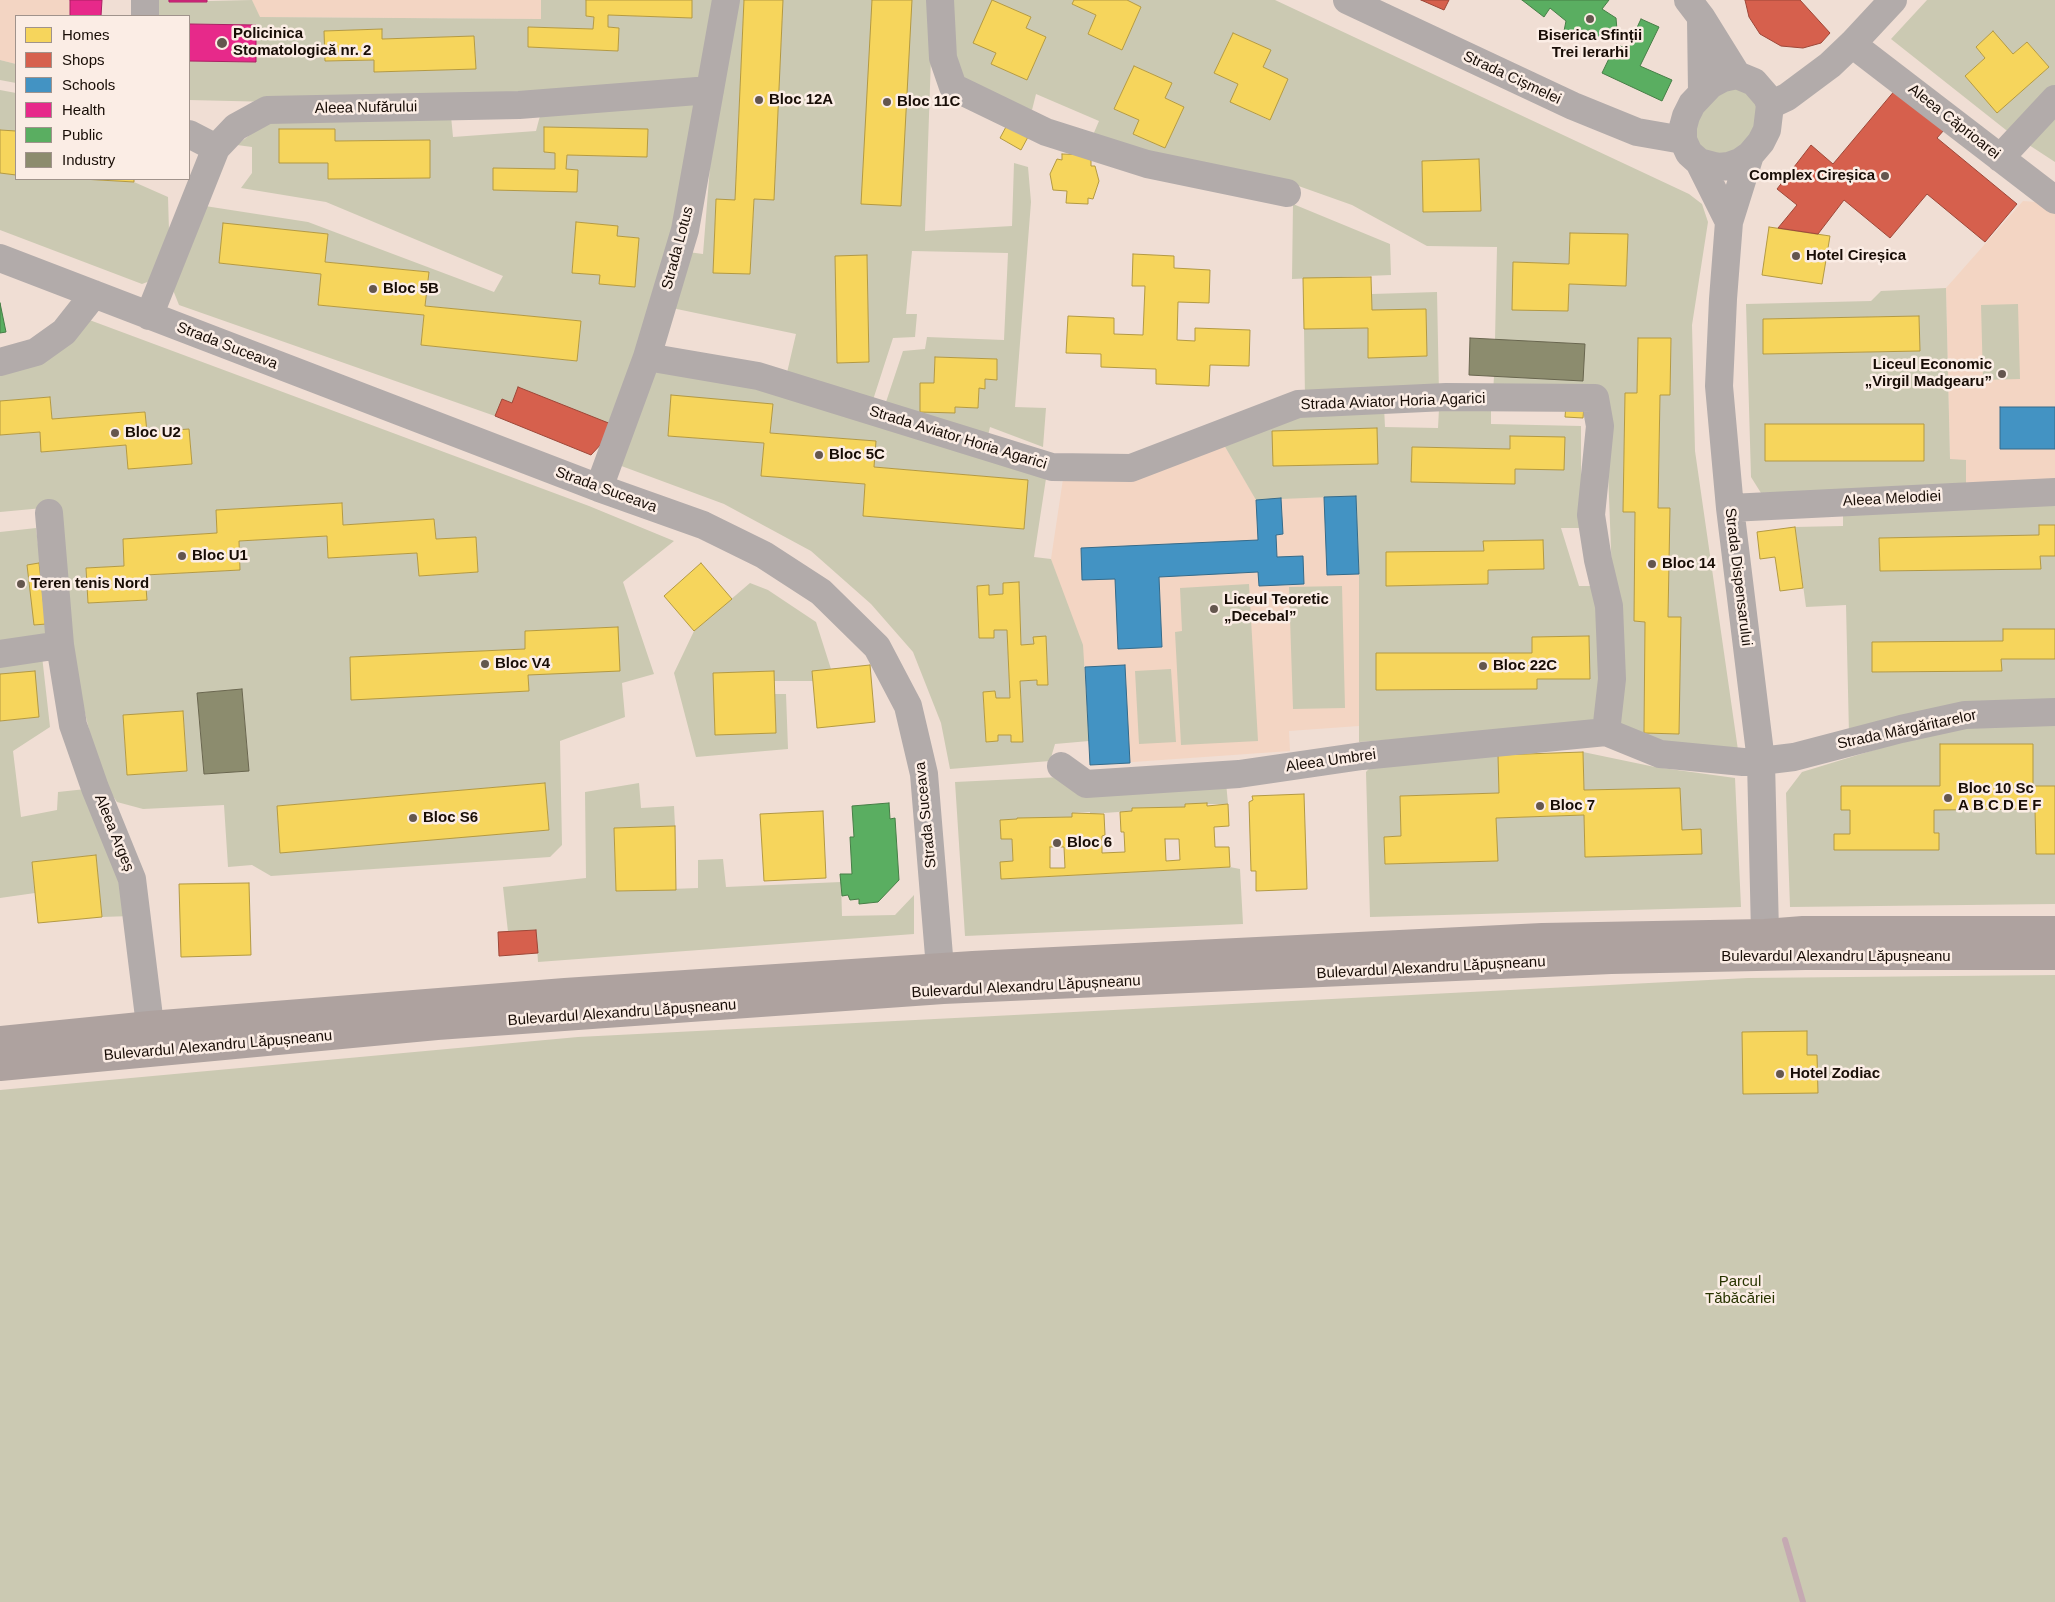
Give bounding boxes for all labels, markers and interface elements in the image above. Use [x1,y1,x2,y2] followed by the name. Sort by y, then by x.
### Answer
[1584,13,1596,25] marker: Biserica Sfinții Trei Ierarhi
[15,15,190,180] legend
[233,25,371,60] place label: Policinica Stomatologică nr. 2
[62,26,110,43] text: Homes
[1538,27,1642,62] place label: Biserica Sfinții Trei Ierarhi
[215,36,229,50] marker: Policinica Stomatologică nr. 2
[1460,47,1564,109] street label: Strada Cișmelei
[62,51,105,68] text: Shops
[62,76,115,93] text: Schools
[1904,81,2004,163] street label: Aleea Căprioarei
[769,91,833,109] place label: Bloc 12A
[897,93,960,111] place label: Bloc 11C
[753,94,765,106] marker: Bloc 12A
[881,96,893,108] marker: Bloc 11C
[315,98,417,118] street label: Aleea Nufărului
[62,101,105,118] text: Health
[62,126,103,143] text: Public
[62,151,115,168] text: Industry
[1749,167,1875,185] place label: Complex Cireșica
[1879,170,1891,182] marker: Complex Cireșica
[658,205,698,291] street label: Strada Lotus
[1806,247,1906,265] place label: Hotel Cireșica
[1790,250,1802,262] marker: Hotel Cireșica
[383,280,439,298] place label: Bloc 5B
[367,283,379,295] marker: Bloc 5B
[174,318,280,374] street label: Strada Suceava
[1865,356,1992,391] place label: Liceul Economic „Virgil Madgearu”
[1996,368,2008,380] marker: Liceul Economic „Virgil Madgearu”
[1300,390,1486,414] street label: Strada Aviator Horia Agarici
[867,402,1049,474] street label: Strada Aviator Horia Agarici
[125,424,181,442] place label: Bloc U2
[109,427,121,439] marker: Bloc U2
[829,446,885,464] place label: Bloc 5C
[813,449,825,461] marker: Bloc 5C
[553,463,659,517] street label: Strada Suceava
[1842,487,1942,511] street label: Aleea Melodiei
[1721,507,1755,647] street label: Strada Dispensarului
[192,547,248,565] place label: Bloc U1
[176,550,188,562] marker: Bloc U1
[1662,555,1715,573] place label: Bloc 14
[1646,558,1658,570] marker: Bloc 14
[31,575,149,593] place label: Teren tenis Nord
[15,578,27,590] marker: Teren tenis Nord
[1224,591,1329,626] place label: Liceul Teoretic „Decebal”
[1208,603,1220,615] marker: Liceul Teoretic „Decebal”
[495,655,550,673] place label: Bloc V4
[1493,657,1557,675] place label: Bloc 22C
[479,658,491,670] marker: Bloc V4
[1477,660,1489,672] marker: Bloc 22C
[1836,706,1978,754] street label: Strada Mărgăritarelor
[1285,746,1377,776] street label: Aleea Umbrei
[911,761,941,869] street label: Strada Suceava
[1958,780,2041,815] place label: Bloc 10 Sc A B C D E F
[90,792,138,874] street label: Aleea Argeș
[1942,792,1954,804] marker: Bloc 10 Sc A B C D E F
[1550,797,1595,815] place label: Bloc 7
[1534,800,1546,812] marker: Bloc 7
[423,809,478,827] place label: Bloc S6
[407,812,419,824] marker: Bloc S6
[1067,834,1112,852] place label: Bloc 6
[1051,837,1063,849] marker: Bloc 6
[1721,948,1951,966] street label: Bulevardul Alexandru Lăpușneanu
[1316,953,1546,983] street label: Bulevardul Alexandru Lăpușneanu
[911,972,1141,1002] street label: Bulevardul Alexandru Lăpușneanu
[507,996,737,1030] street label: Bulevardul Alexandru Lăpușneanu
[103,1027,333,1065] street label: Bulevardul Alexandru Lăpușneanu
[1790,1065,1880,1083] place label: Hotel Zodiac
[1774,1068,1786,1080] marker: Hotel Zodiac
[1705,1273,1775,1308] park label: Parcul Tăbăcăriei

